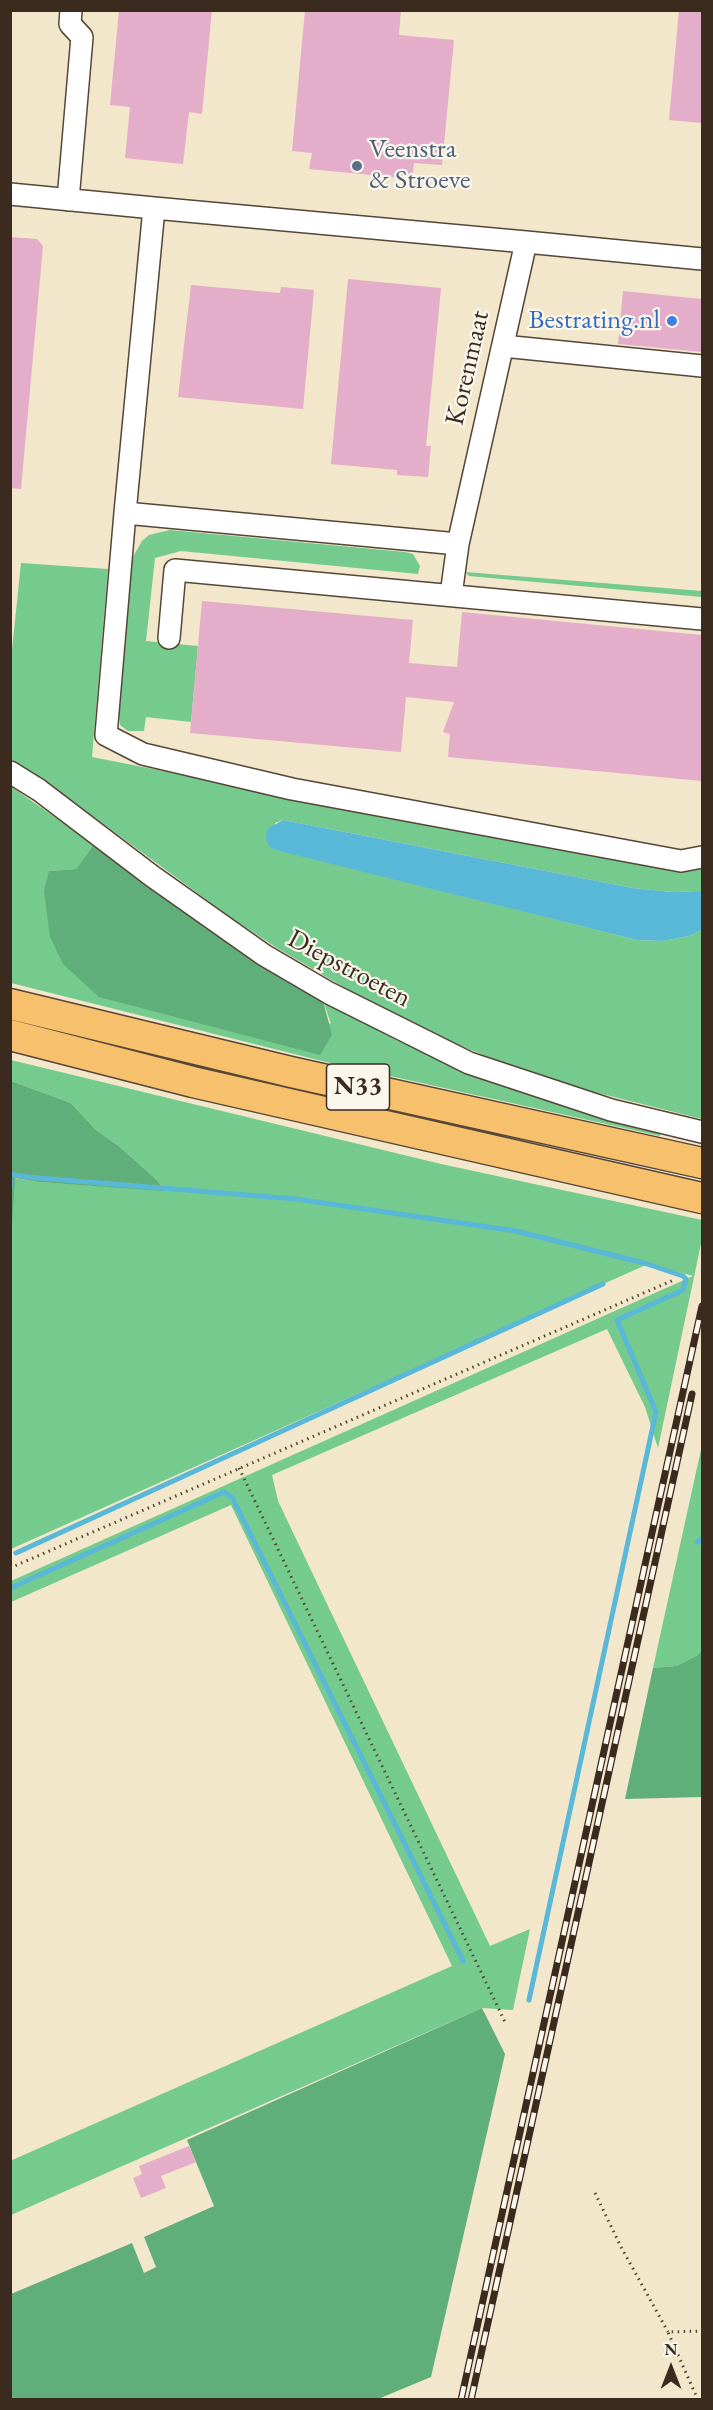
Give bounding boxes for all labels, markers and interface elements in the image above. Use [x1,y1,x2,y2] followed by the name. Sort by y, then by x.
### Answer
[369,134,470,197] place label: Veenstra & Stroeve
[350,159,364,173] marker: Veenstra & Stroeve
[529,305,660,337] place label: Bestrating.nl
[439,308,497,428] street label: Korenmaat
[665,314,679,328] marker: Bestrating.nl
[282,923,416,1015] street label: Diepstroeten
[326,1064,389,1110] road number: N33
[641,2338,701,2398] north arrow
[665,2339,677,2360] text: N

